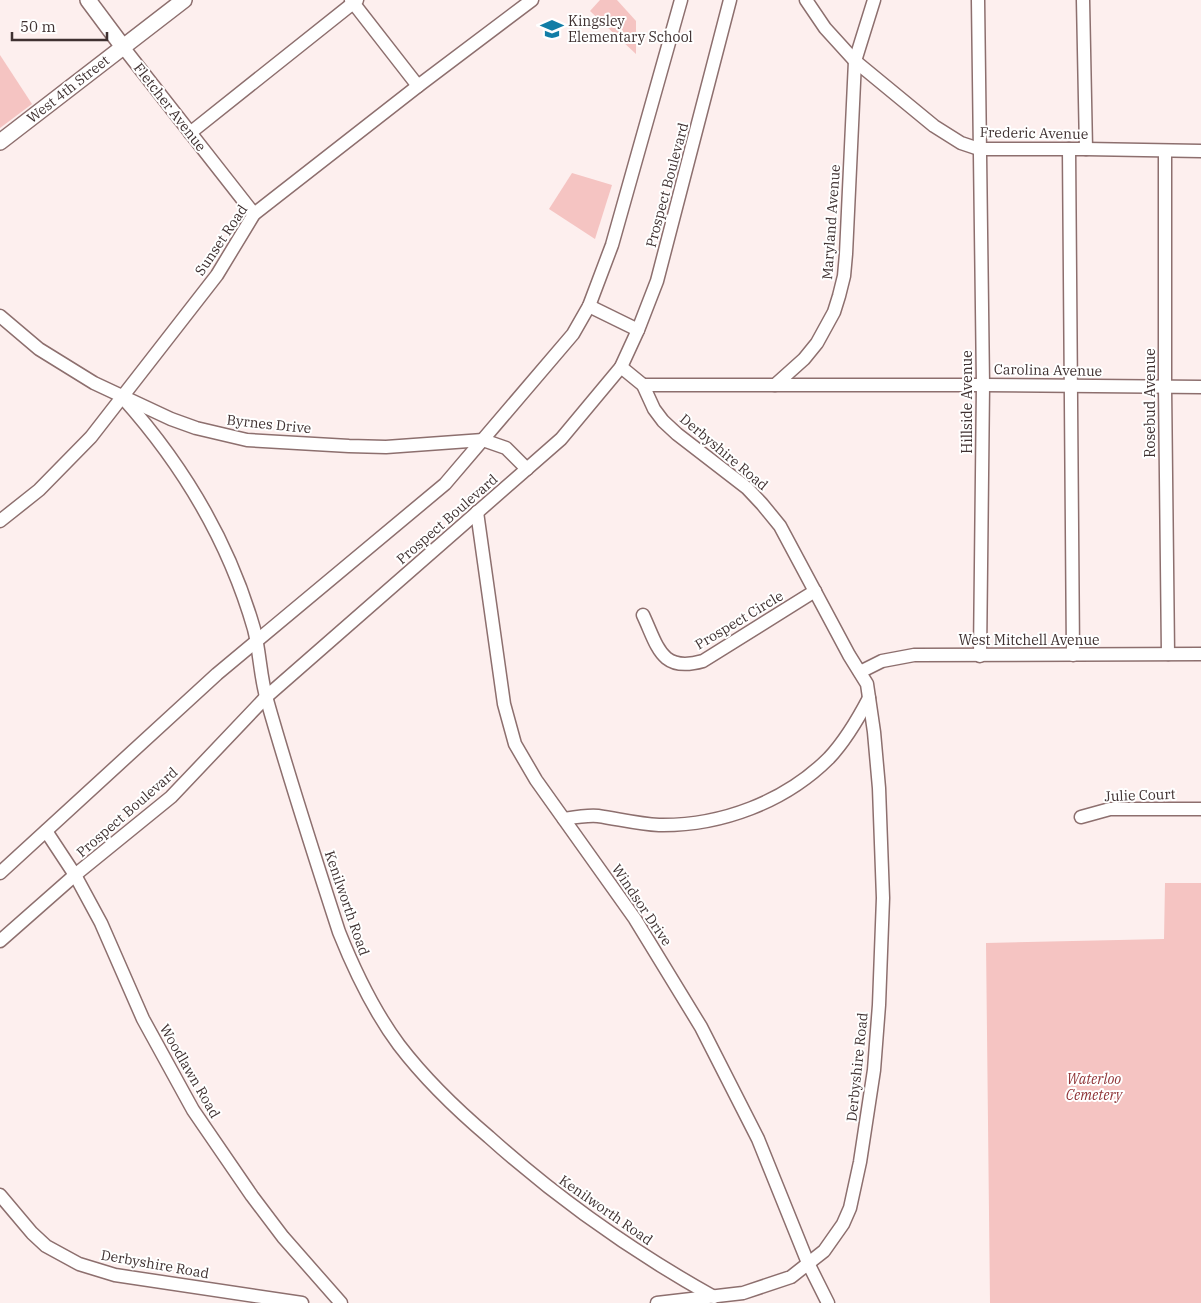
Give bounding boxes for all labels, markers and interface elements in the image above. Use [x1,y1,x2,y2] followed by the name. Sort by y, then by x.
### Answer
[12,10,108,42] scale bar
[568,12,693,46] place label: Kingsley Elementary School
[539,16,565,42] school or university icon: Kingsley Elementary School
[20,17,56,36] text: 50 m
[23,51,113,127] street label: West 4th Street
[130,59,210,155] street label: Fletcher Avenue
[642,120,692,249] street label: Prospect Boulevard
[980,123,1088,143] street label: Frederic Avenue
[818,164,844,280] street label: Maryland Avenue
[191,201,252,279] street label: Sunset Road
[1141,348,1159,458] street label: Rosebud Avenue
[958,350,976,454] street label: Hillside Avenue
[994,360,1102,380] street label: Carolina Avenue
[676,410,772,494] street label: Derbyshire Road
[226,411,312,437] street label: Byrnes Drive
[393,470,502,568] street label: Prospect Boulevard
[692,587,786,653] street label: Prospect Circle
[958,631,1100,649] street label: West Mitchell Avenue
[73,763,182,861] street label: Prospect Boulevard
[1104,785,1176,805] street label: Julie Court
[321,848,374,958] street label: Kenilworth Road
[608,861,676,949] street label: Windsor Drive
[842,1011,872,1122] street label: Derbyshire Road
[156,1021,224,1122] street label: Woodlawn Road
[1066,1070,1124,1104] park label: Waterloo Cemetery
[556,1171,657,1249] street label: Kenilworth Road
[99,1246,211,1282] street label: Derbyshire Road

